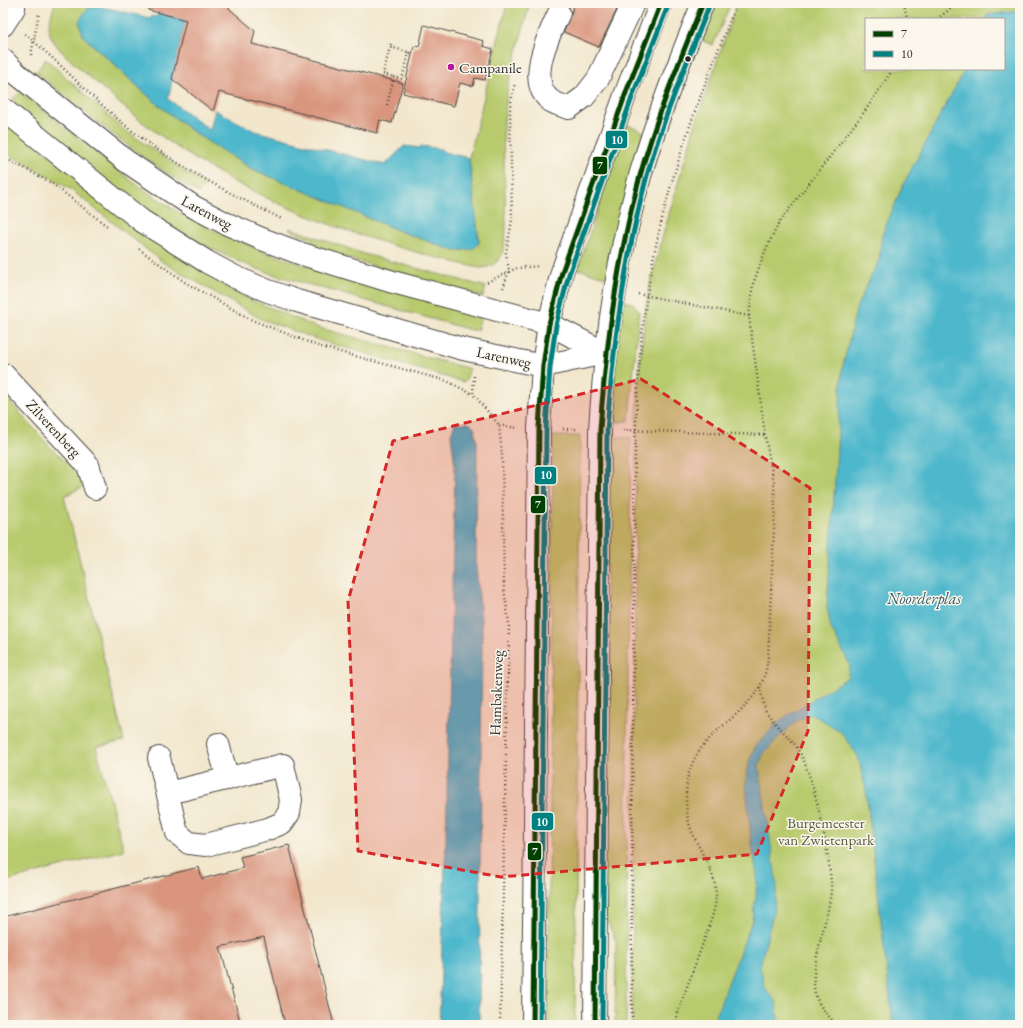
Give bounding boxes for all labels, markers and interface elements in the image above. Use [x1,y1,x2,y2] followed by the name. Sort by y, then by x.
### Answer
[865,18,1005,70] legend
[901,26,907,42] text: 7
[901,46,913,62] text: 10
[683,54,693,64] unlabelled marker
[459,58,522,77] place label: Campanile
[446,62,456,72] marker: Campanile
[605,130,628,149] line badge: 10
[611,133,623,147] text: 10
[592,156,608,175] line badge: 7
[597,158,603,172] text: 7
[178,191,236,234] street label: Larenweg
[475,342,534,372] street label: Larenweg
[22,395,86,461] street label: Zilverenberg
[534,466,557,485] line badge: 10
[540,468,552,482] text: 10
[530,495,546,514] line badge: 7
[535,497,541,511] text: 7
[886,588,962,609] water label: Noorderplas
[485,649,507,736] street label: Hambakenweg
[531,812,554,831] line badge: 10
[778,813,875,849] park label: Burgemeester van Zwietenpark
[536,815,548,829] text: 10
[527,842,542,861] line badge: 7
[532,844,538,858] text: 7

